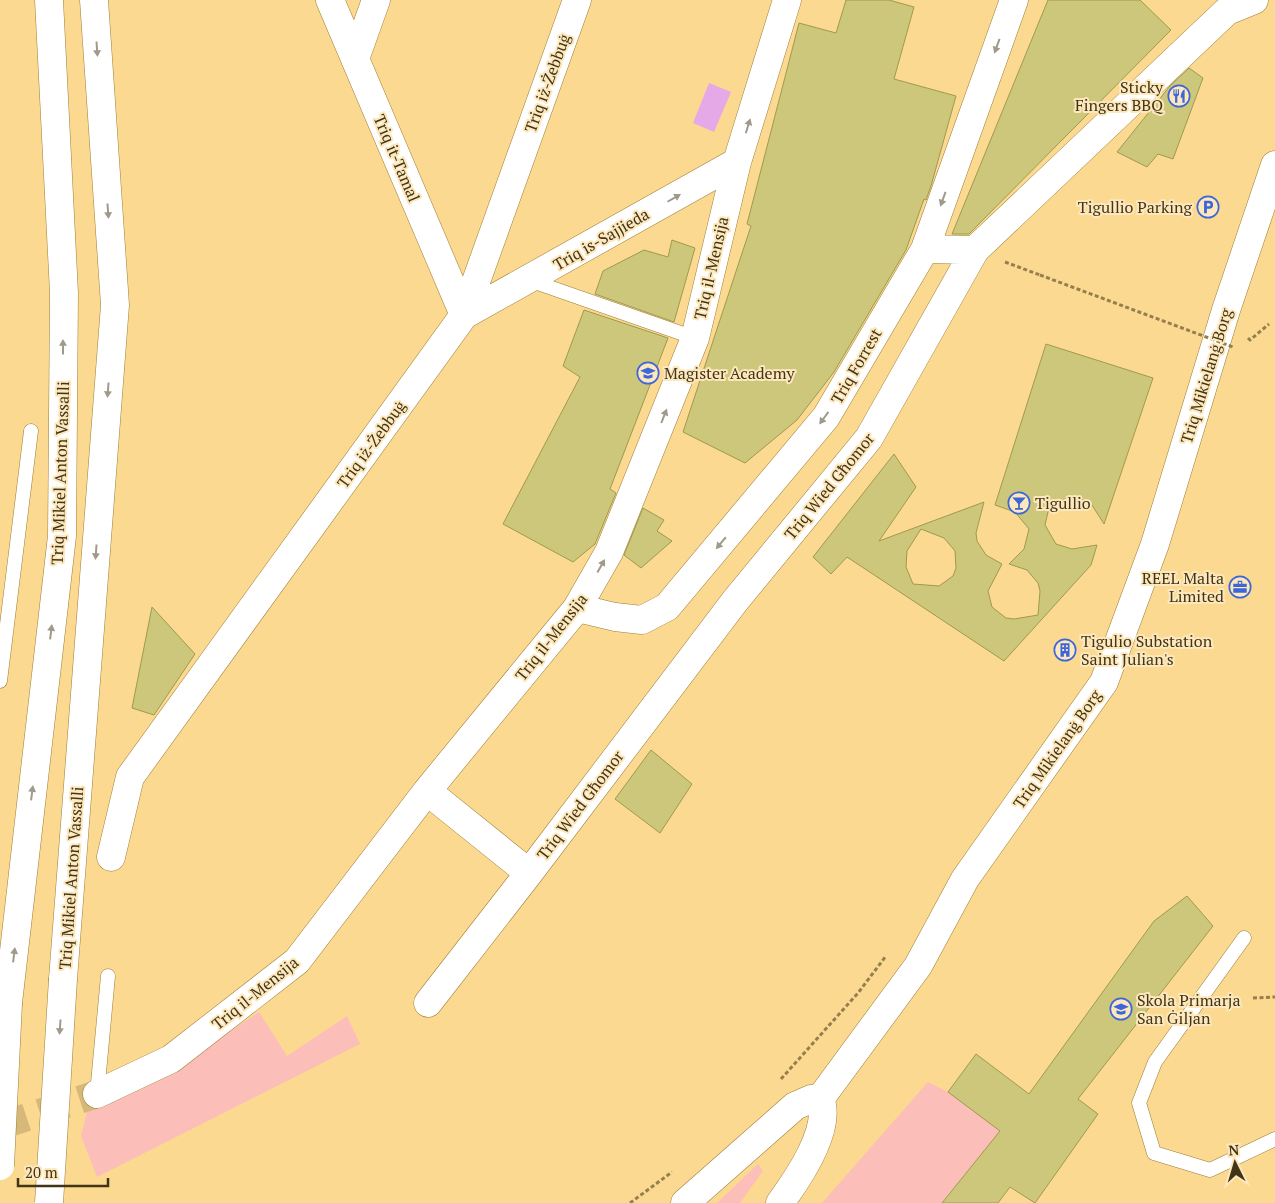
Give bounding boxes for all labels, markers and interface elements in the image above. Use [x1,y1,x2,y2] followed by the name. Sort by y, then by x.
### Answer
[519,31,575,135] street label: Triq iż-Żebbuġ
[993,39,1001,54] one-way arrow
[94,41,102,57] one-way arrow
[1075,76,1164,116] place label: Sticky Fingers BBQ
[1167,84,1191,108] restaurant icon: Sticky Fingers BBQ
[369,111,425,205] street label: Triq it-Tamal
[745,118,752,133] one-way arrow
[939,192,947,207] one-way arrow
[668,193,681,202] one-way arrow
[1196,195,1220,219] parking icon: Tigullio Parking
[1078,196,1193,218] place label: Tigullio Parking
[105,203,113,219] one-way arrow
[549,203,653,275] street label: Triq is-Sajjieda
[688,214,734,322] street label: Triq il-Mensija
[1175,305,1237,446] street label: Triq Mikielanġ Borg
[826,324,887,408] street label: Triq Forrest
[59,339,67,355] one-way arrow
[636,361,660,385] school or university icon: Magister Academy
[664,362,795,384] place label: Magister Academy
[46,381,74,565] street label: Triq Mikiel Anton Vassalli
[104,383,112,399] one-way arrow
[332,396,410,492] street label: Triq iż-Żebbuġ
[660,408,668,423] one-way arrow
[819,411,830,424] one-way arrow
[779,427,880,544] street label: Triq Wied Għomor
[1007,491,1031,515] bar icon: Tigullio
[1035,492,1091,514] place label: Tigullio
[715,536,726,549] one-way arrow
[92,545,100,561] one-way arrow
[597,558,605,573] one-way arrow
[1142,567,1224,607] place label: REEL Malta Limited
[1228,575,1252,599] office icon: REEL Malta Limited
[510,589,592,685] street label: Triq il-Mensija
[47,623,55,639] one-way arrow
[1081,630,1213,670] place label: Tigulio Substation Saint Julian's
[1053,638,1077,662] building icon: Tigulio Substation Saint Julian's
[1008,685,1107,813] street label: Triq Mikielanġ Borg
[532,745,629,864] street label: Triq Wied Għomor
[28,785,36,801] one-way arrow
[54,786,88,970] street label: Triq Mikiel Anton Vassalli
[10,946,18,962] one-way arrow
[207,951,303,1035] street label: Triq il-Mensija
[1137,989,1240,1029] place label: Skola Primarja San Ġiljan
[1109,997,1133,1021] school or university icon: Skola Primarja San Ġiljan
[56,1020,64,1036] one-way arrow
[1210,1138,1260,1188] north arrow
[1228,1140,1240,1159] text: N
[18,1156,108,1188] scale bar
[25,1162,58,1182] text: 20 m

